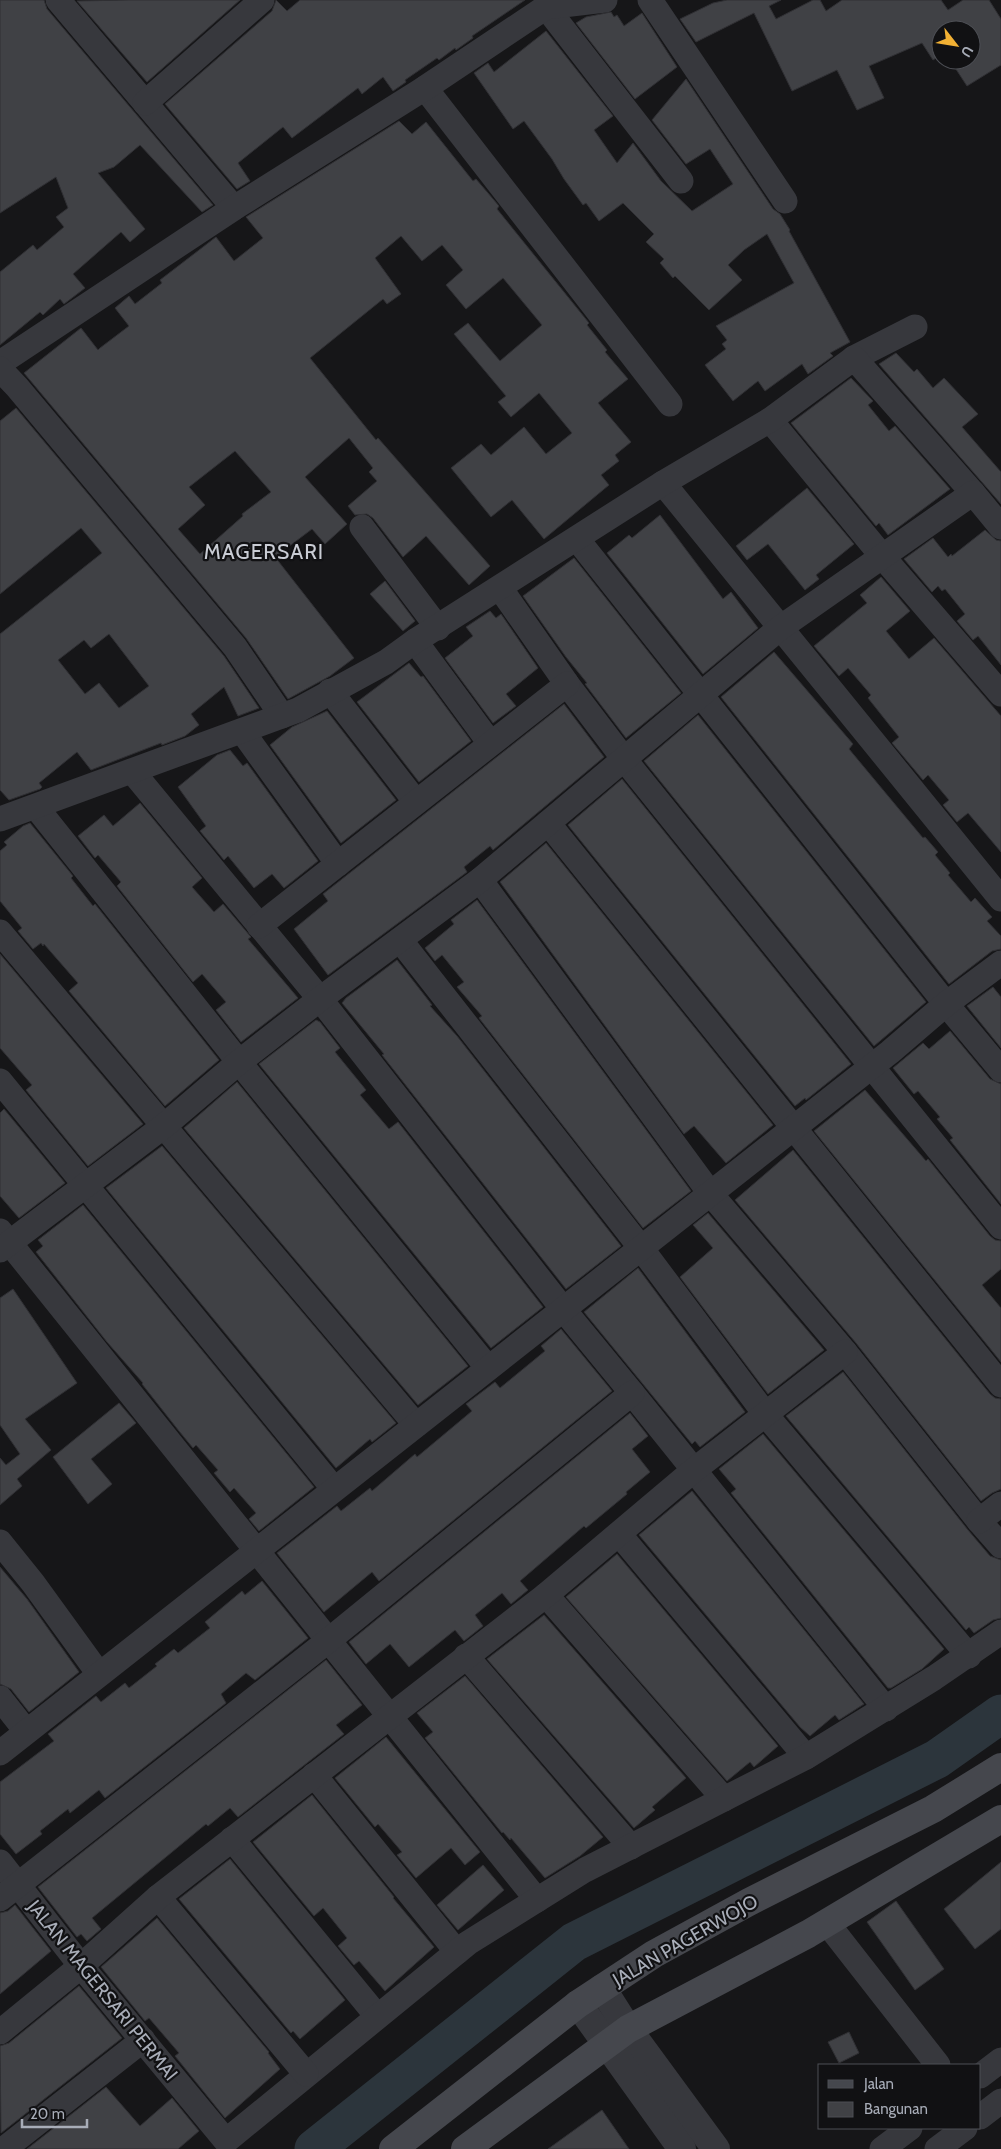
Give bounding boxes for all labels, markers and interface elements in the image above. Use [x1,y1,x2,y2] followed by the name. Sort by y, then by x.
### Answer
[931,20,981,70] north arrow
[957,43,977,61] text: U
[204,539,324,564] district label: MAGERSARI
[608,1890,762,1992] street label: JALAN PAGERWOJO
[22,1895,182,2085] street label: JALAN MAGERSARI PERMAI
[818,2064,981,2129] legend
[863,2075,894,2093] text: Jalan
[22,2096,88,2128] scale bar
[864,2100,928,2118] text: Bangunan
[30,2105,65,2123] text: 20 m

